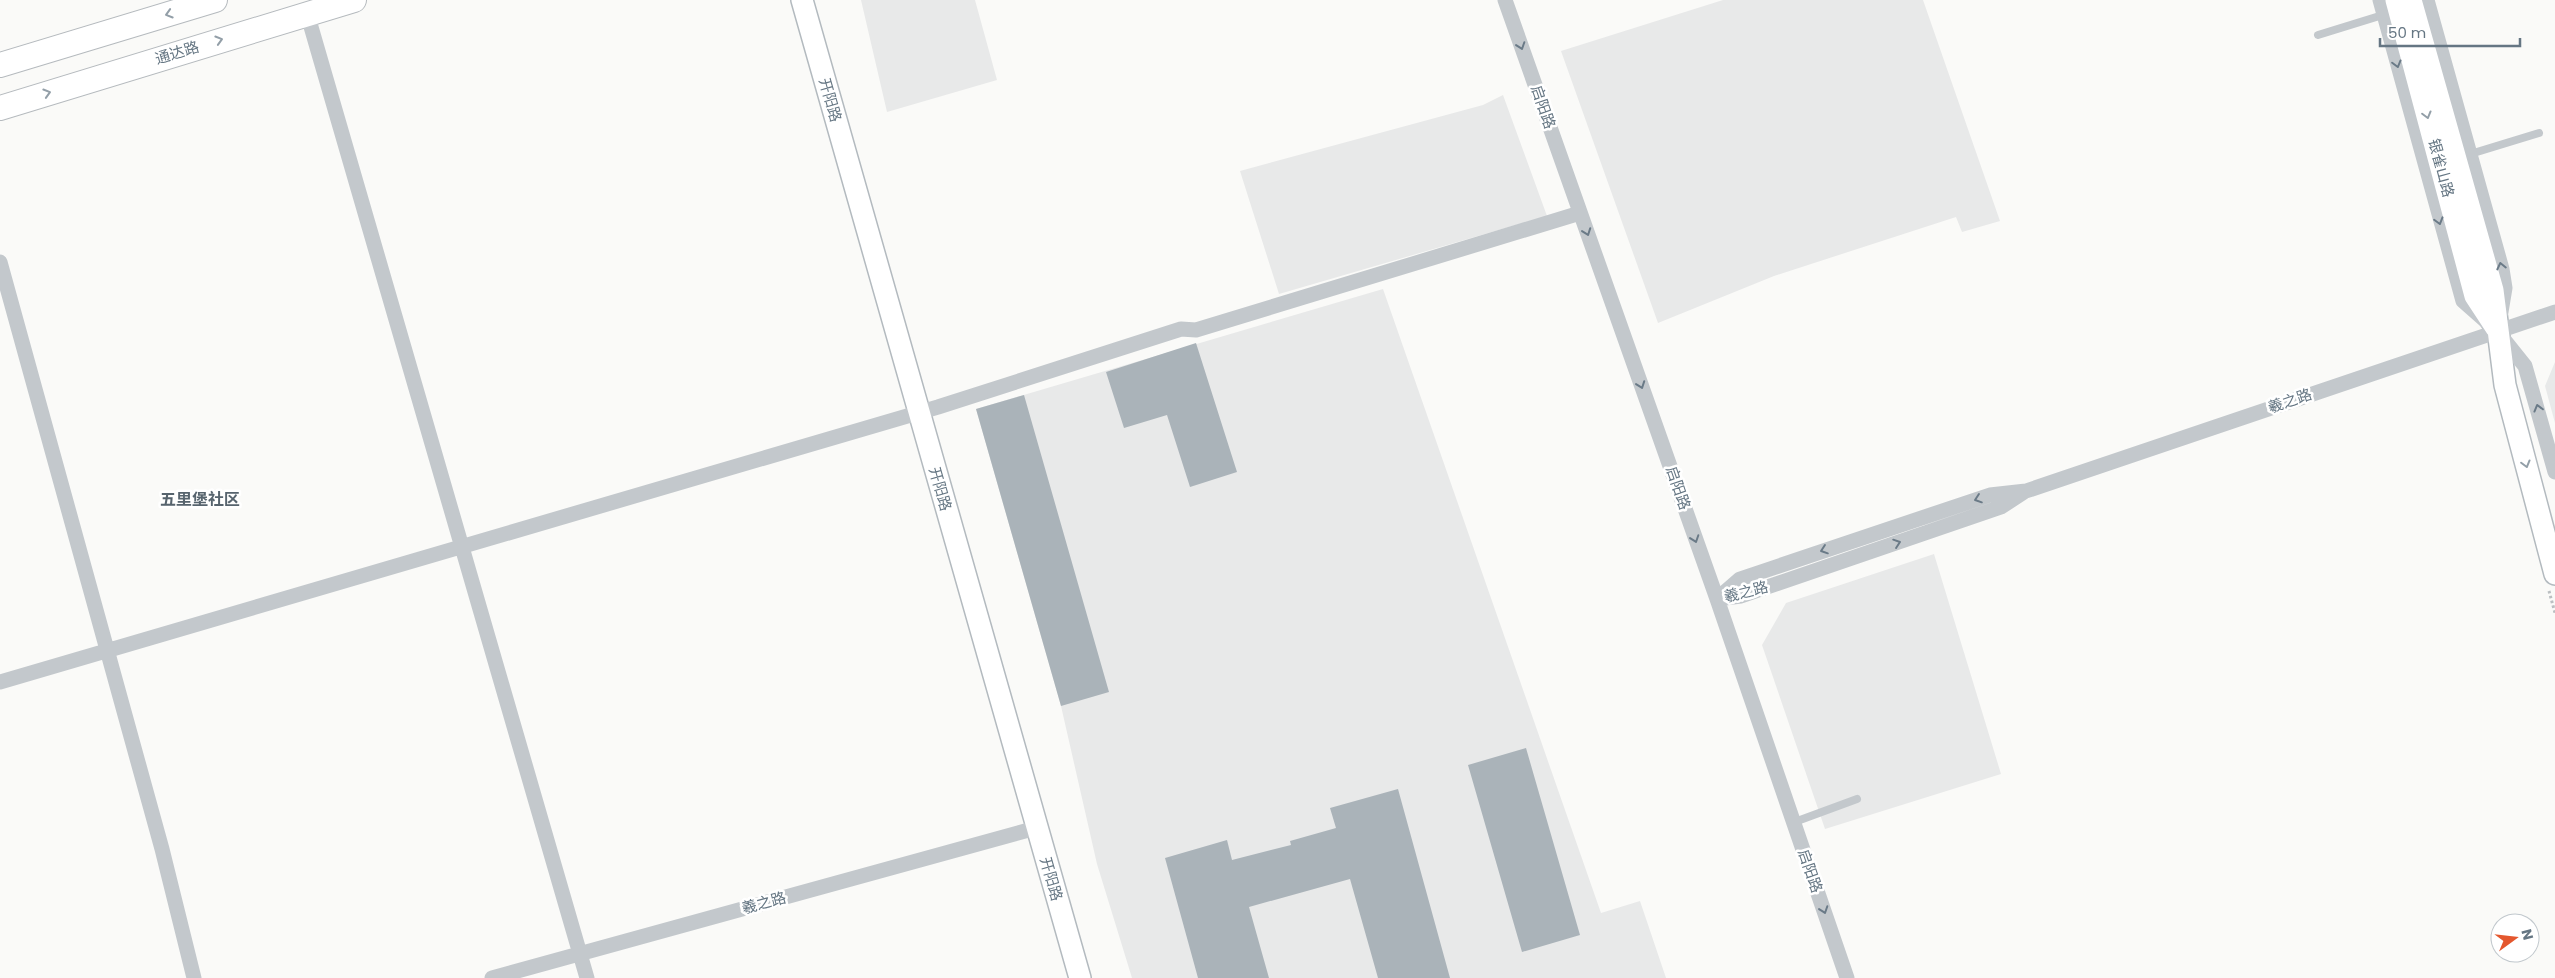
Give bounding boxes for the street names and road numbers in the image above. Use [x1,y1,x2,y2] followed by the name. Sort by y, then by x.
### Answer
[152,36,201,69] street label: 通达路
[814,75,847,124] street label: 开阳路
[1526,82,1561,132] street label: 启阳路
[2424,136,2459,200] street label: 银雀山路
[2265,383,2315,418] street label: 羲之路
[1661,463,1696,513] street label: 启阳路
[924,464,957,513] street label: 开阳路
[1721,576,1770,607] street label: 羲之路
[1793,846,1828,896] street label: 启阳路
[1035,854,1068,903] street label: 开阳路
[739,887,788,918] street label: 羲之路

